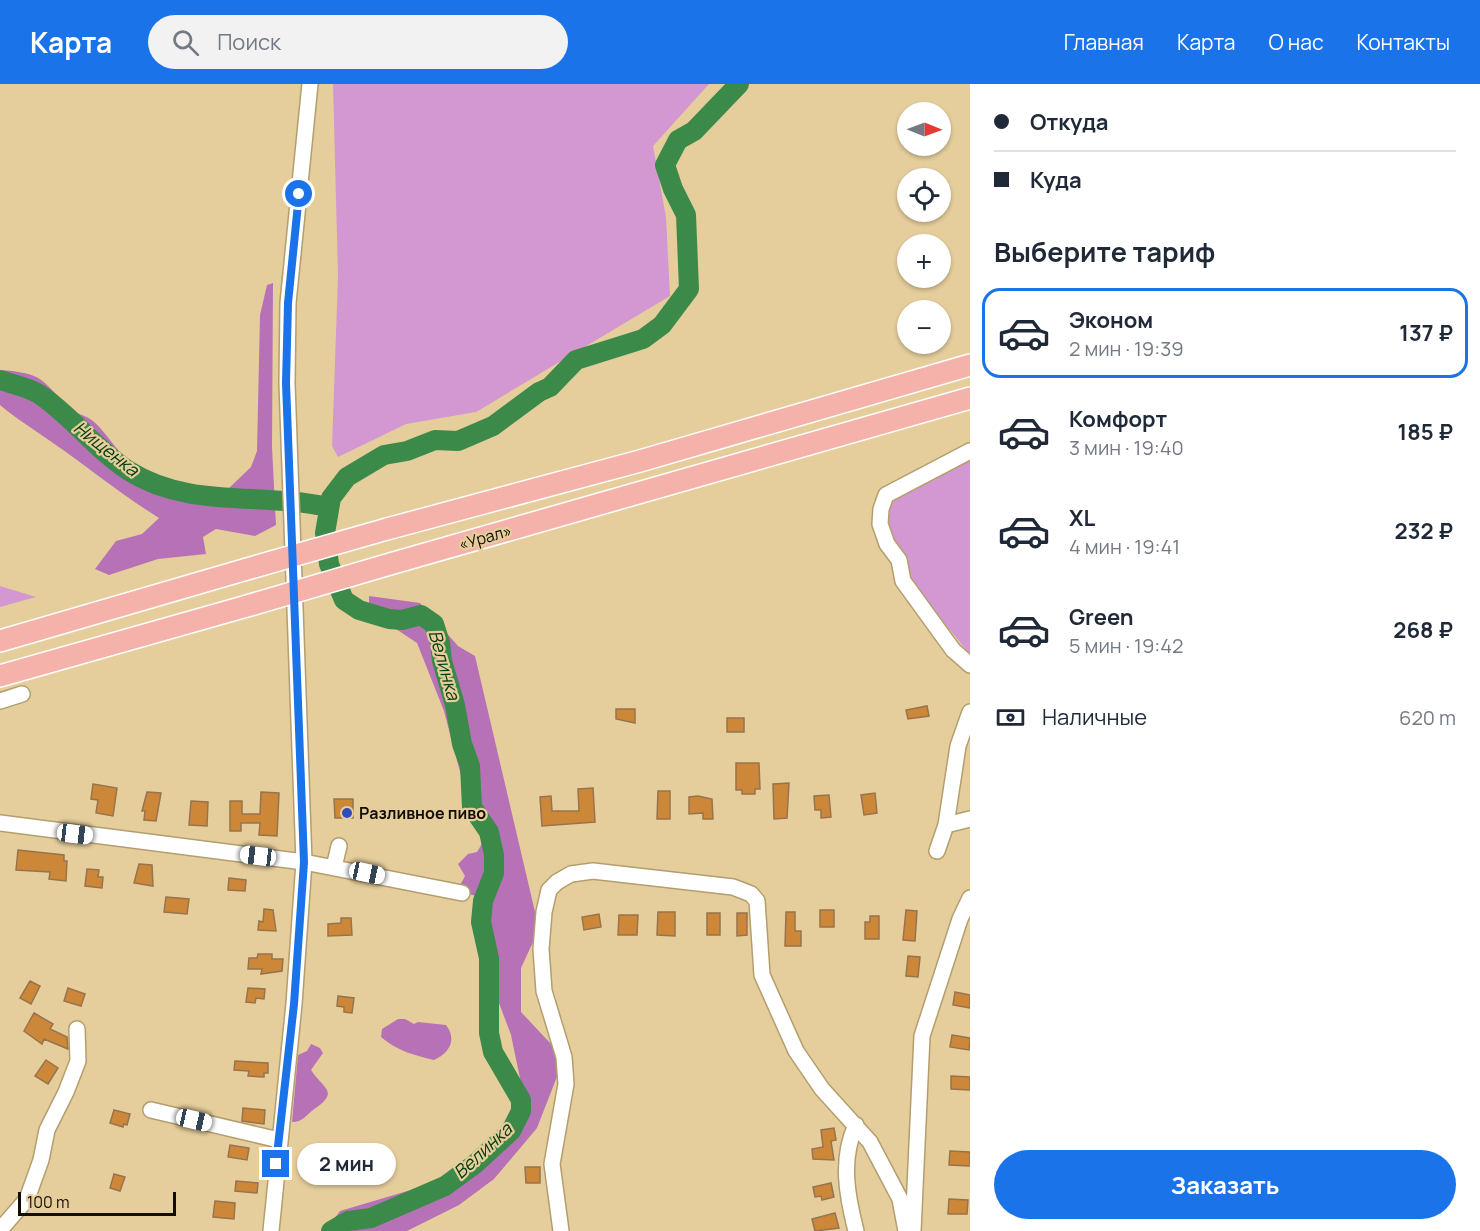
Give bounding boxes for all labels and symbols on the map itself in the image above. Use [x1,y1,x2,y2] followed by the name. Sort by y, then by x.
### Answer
[897,102,951,156] north arrow
[285,180,312,207] route start
[69,415,145,482] water label: Нищенка
[456,519,514,555] street label: «Урал»
[424,627,467,703] water label: Велинка
[359,802,486,824] place label: Разливное пиво
[340,806,354,820] marker: Разливное пиво
[56,823,94,845] car
[239,845,277,867] car
[348,860,386,886] car
[174,1107,214,1133] car
[448,1116,517,1184] water label: Велинка
[297,1143,396,1185] callout: 2 мин
[262,1150,289,1177] route end
[18,1189,176,1216] scale bar

